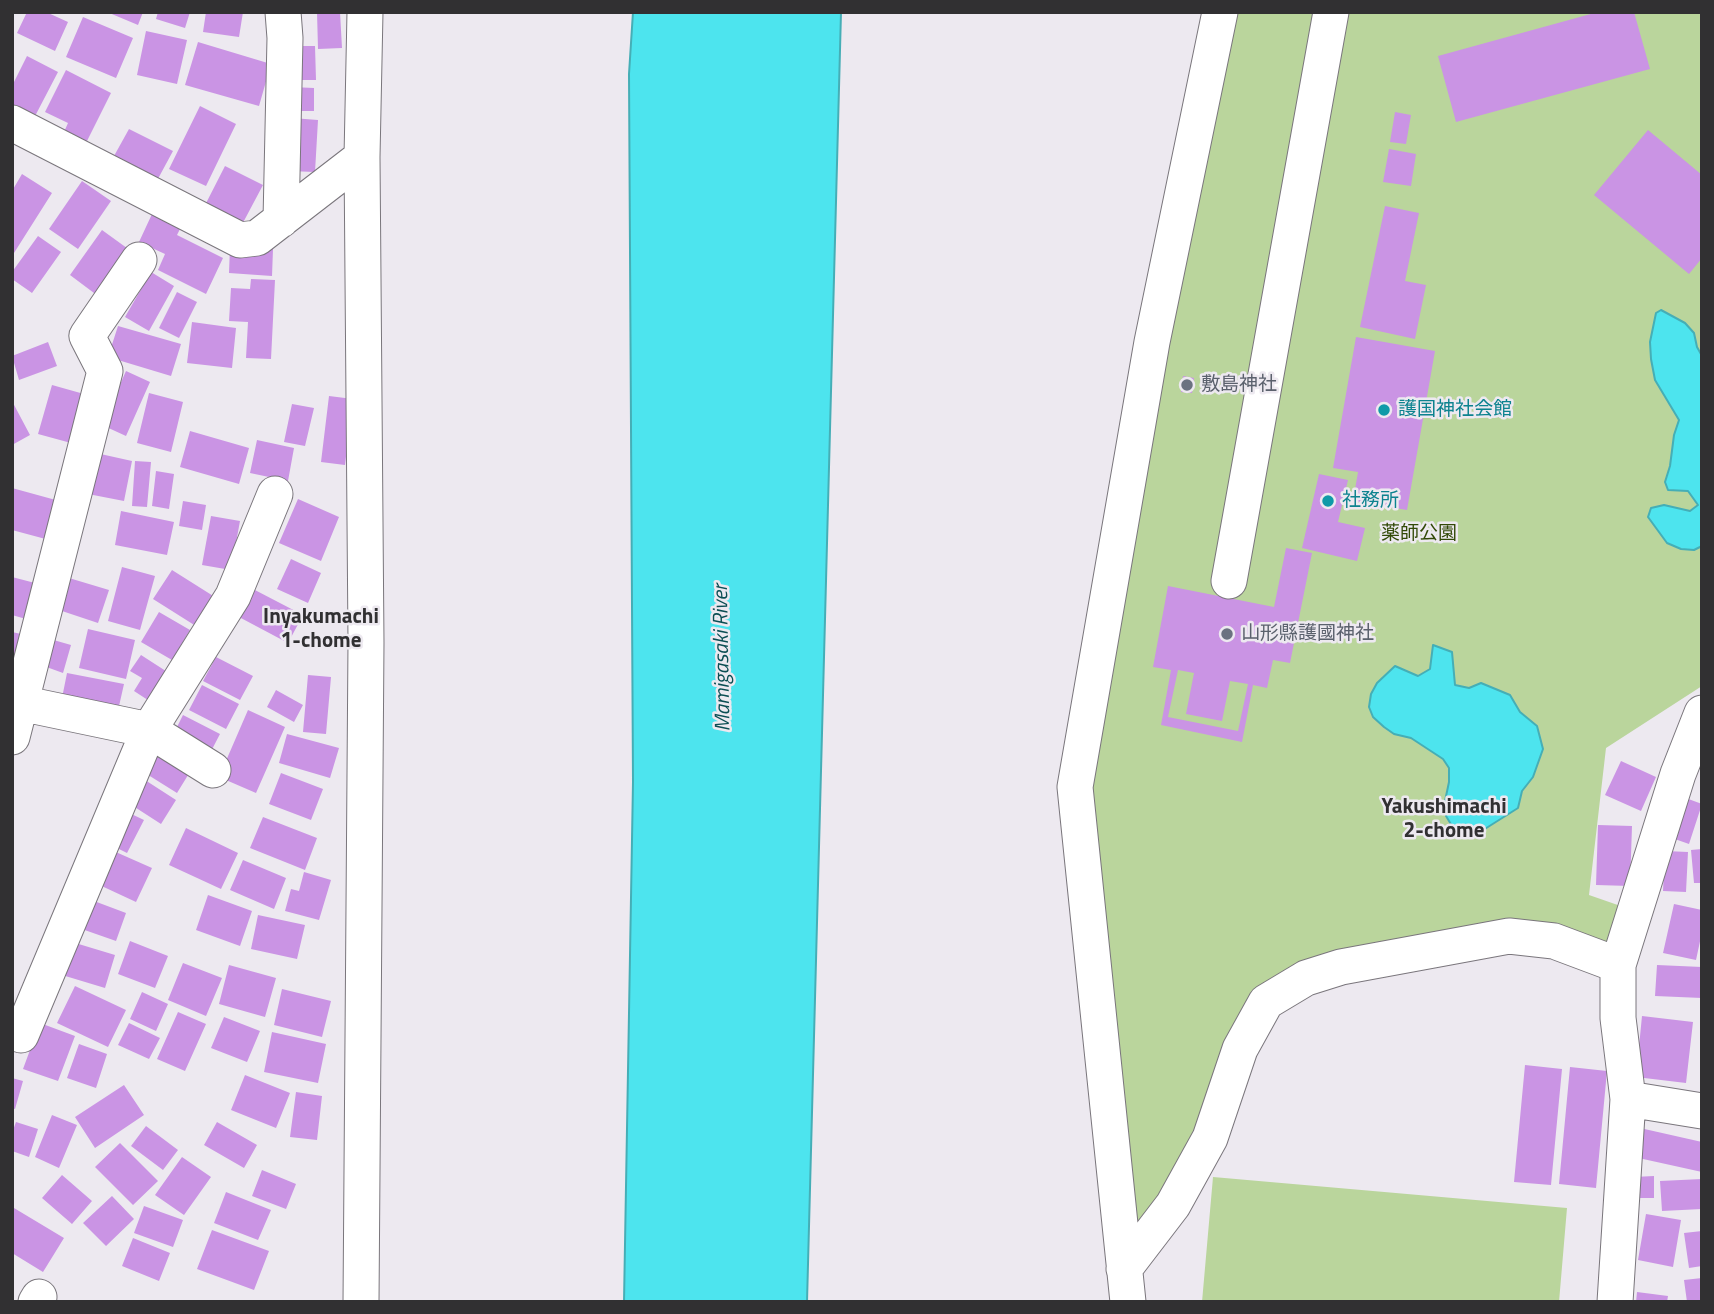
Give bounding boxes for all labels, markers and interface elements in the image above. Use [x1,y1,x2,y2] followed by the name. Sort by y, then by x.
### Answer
[1201,374,1277,396] place label: 敷島神社
[1179,377,1195,393] marker: 敷島神社
[1398,399,1512,421] place label: 護国神社会館
[1376,402,1392,418] marker: 護国神社会館
[1342,490,1399,512] place label: 社務所
[1320,493,1336,509] marker: 社務所
[1381,523,1457,545] park label: 薬師公園
[709,584,737,732] water label: Mamigasaki River
[263,605,379,655] district label: Inyakumachi 1-chome
[1241,623,1374,645] place label: 山形縣護國神社
[1219,626,1235,642] marker: 山形縣護國神社
[1381,795,1507,845] district label: Yakushimachi 2-chome

